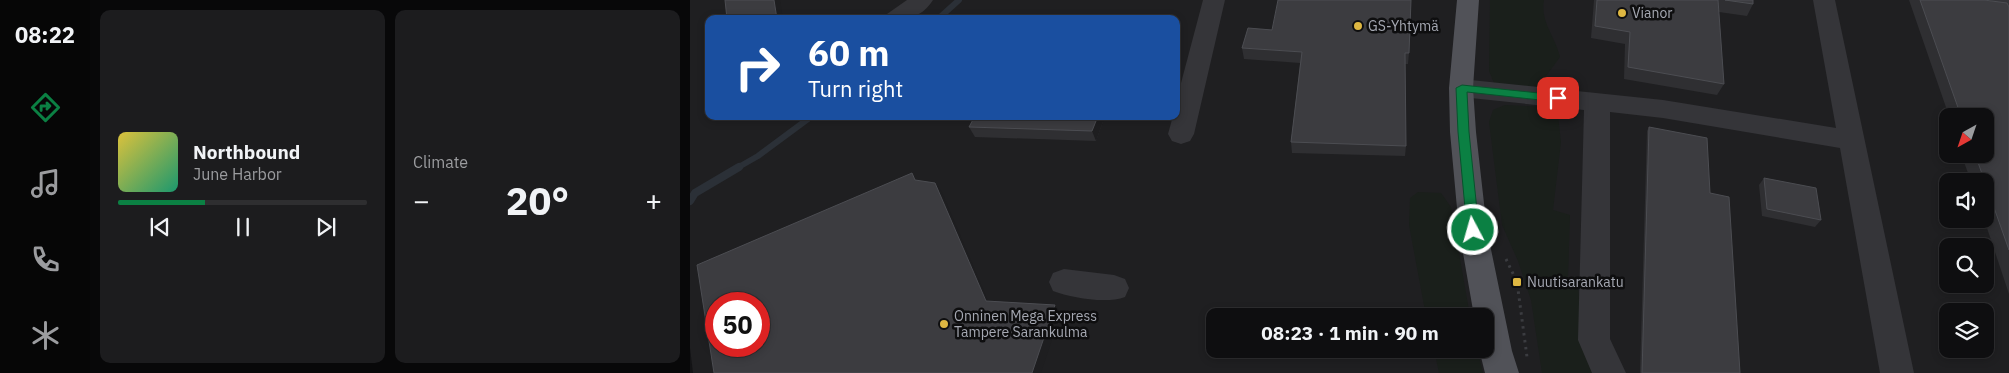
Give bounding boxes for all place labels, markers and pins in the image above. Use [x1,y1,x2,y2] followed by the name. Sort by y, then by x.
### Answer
[1632,4,1672,22] place label: Vianor
[1616,7,1628,19] marker: Vianor
[1368,17,1439,35] place label: GS-Yhtymä
[1352,20,1364,32] marker: GS-Yhtymä
[1537,77,1579,119] pin
[1527,273,1624,291] place label: Nuutisarankatu
[1511,276,1523,288] marker: Nuutisarankatu
[954,307,1097,341] place label: Onninen Mega Express Tampere Sarankulma
[938,318,950,330] marker: Onninen Mega Express Tampere Sarankulma

